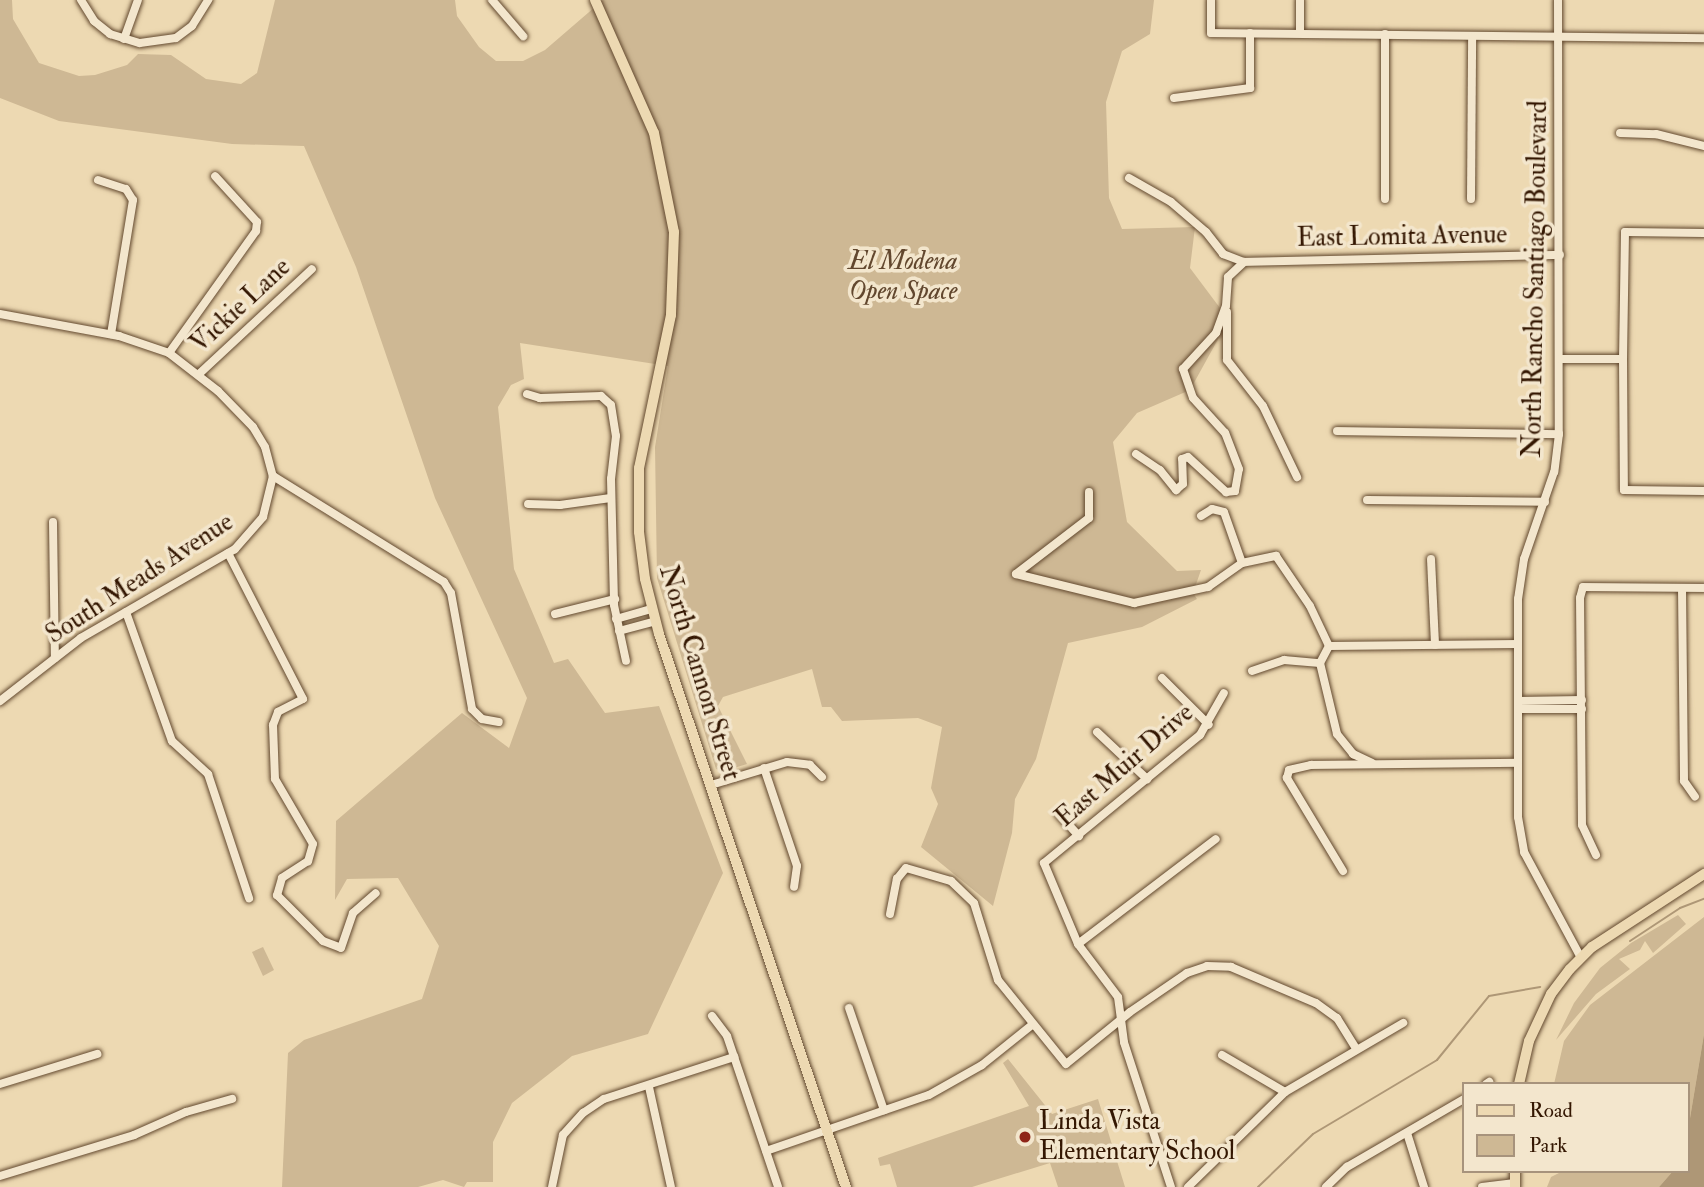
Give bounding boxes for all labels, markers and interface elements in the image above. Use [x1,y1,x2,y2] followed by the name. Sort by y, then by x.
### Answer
[1517,100,1555,458] street label: North Rancho Santiago Boulevard
[1296,220,1508,254] street label: East Lomita Avenue
[848,246,958,308] park label: El Modena Open Space
[185,252,297,360] street label: Vickie Lane
[41,507,239,651] street label: South Meads Avenue
[652,562,746,784] street label: North Cannon Street
[1050,698,1200,834] street label: East Muir Drive
[1462,1082,1690,1173] legend
[1529,1097,1573,1124] text: Road
[1039,1106,1235,1168] place label: Linda Vista Elementary School
[1017,1129,1033,1145] marker: Linda Vista Elementary School
[1529,1132,1567,1159] text: Park

